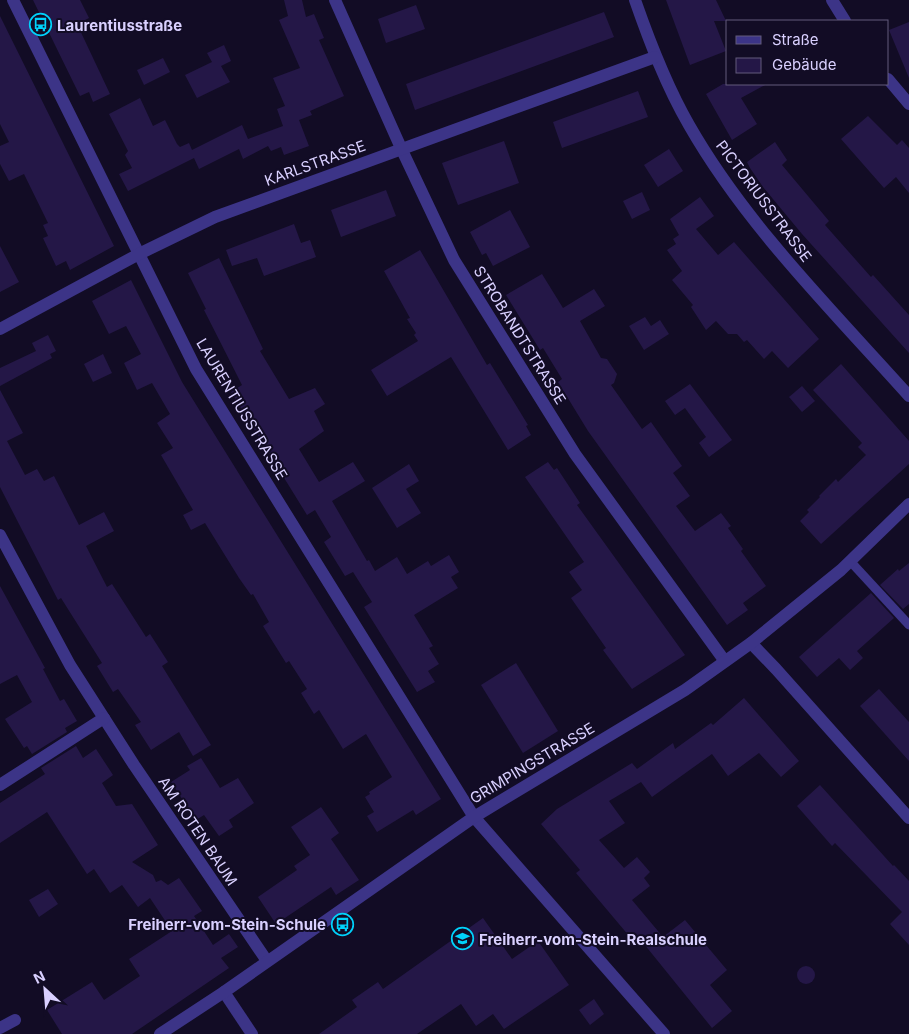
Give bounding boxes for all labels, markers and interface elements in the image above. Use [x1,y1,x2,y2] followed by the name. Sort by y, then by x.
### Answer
[29,13,53,37] bus stop icon: Laurentiusstraße
[57,16,182,35] place label: Laurentiusstraße
[726,20,889,85] legend
[772,30,819,49] text: Straße
[772,55,837,74] text: Gebäude
[262,136,368,190] street label: KARLSTRASSE
[712,136,816,266] street label: PICTORIUSSTRASSE
[470,262,570,408] street label: STROBANDTSTRASSE
[192,335,292,483] street label: LAURENTIUSSTRASSE
[466,718,598,808] street label: GRIMPINGSTRASSE
[154,773,242,889] street label: AM ROTEN BAUM
[330,912,354,936] bus stop icon: Freiherr-vom-Stein-Schule
[128,915,326,934] place label: Freiherr-vom-Stein-Schule
[451,927,475,951] school or university icon: Freiherr-vom-Stein-Realschule
[479,930,707,949] place label: Freiherr-vom-Stein-Realschule
[20,964,70,1014] north arrow
[31,967,48,987] text: N

